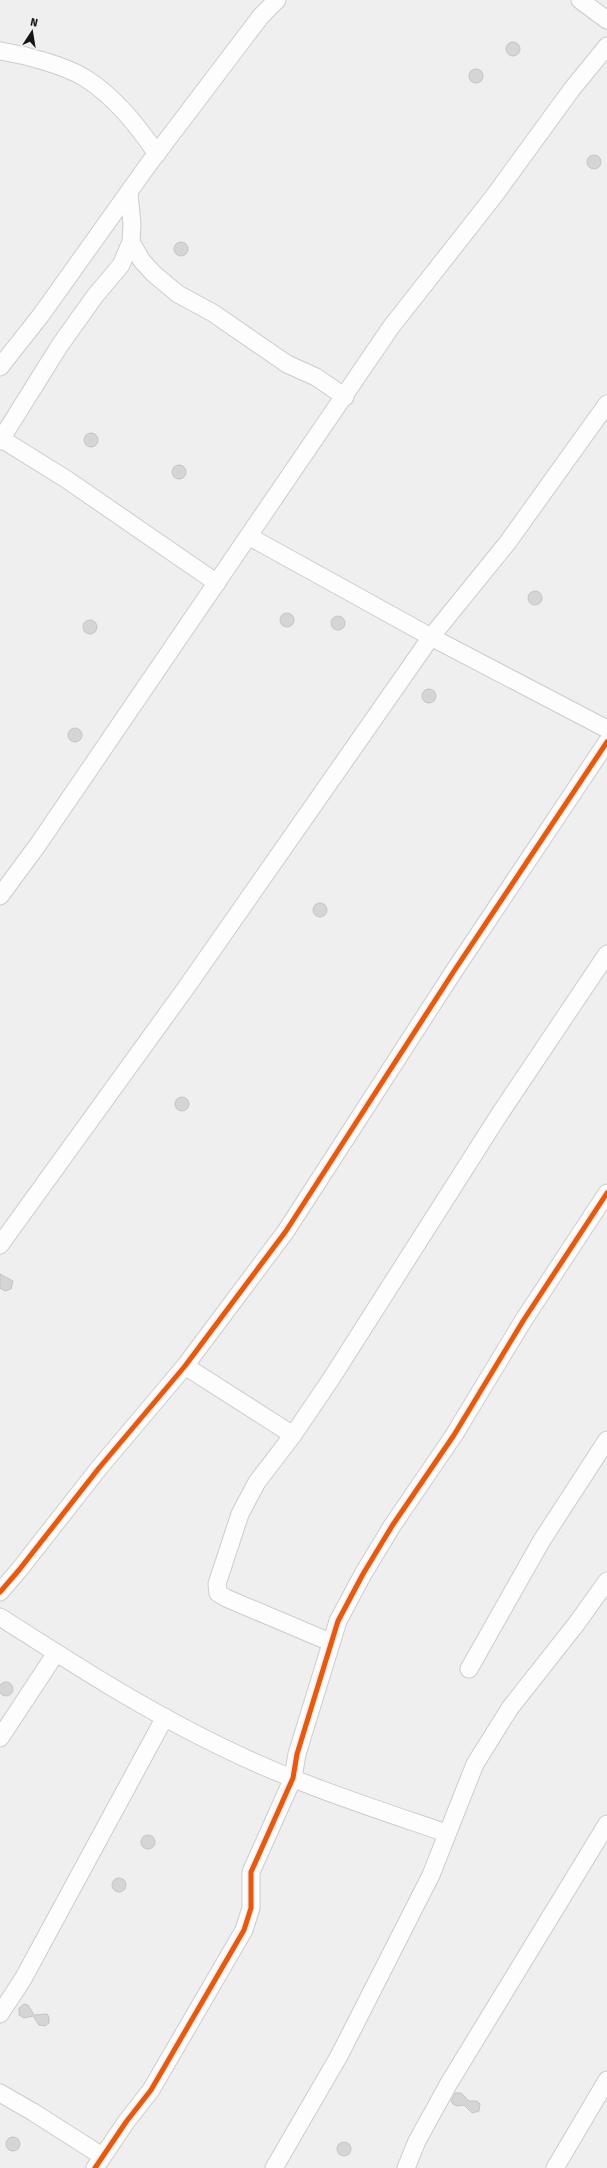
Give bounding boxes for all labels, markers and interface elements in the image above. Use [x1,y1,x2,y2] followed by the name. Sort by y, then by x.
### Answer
[12,12,52,52] north arrow
[29,16,39,30] text: N

